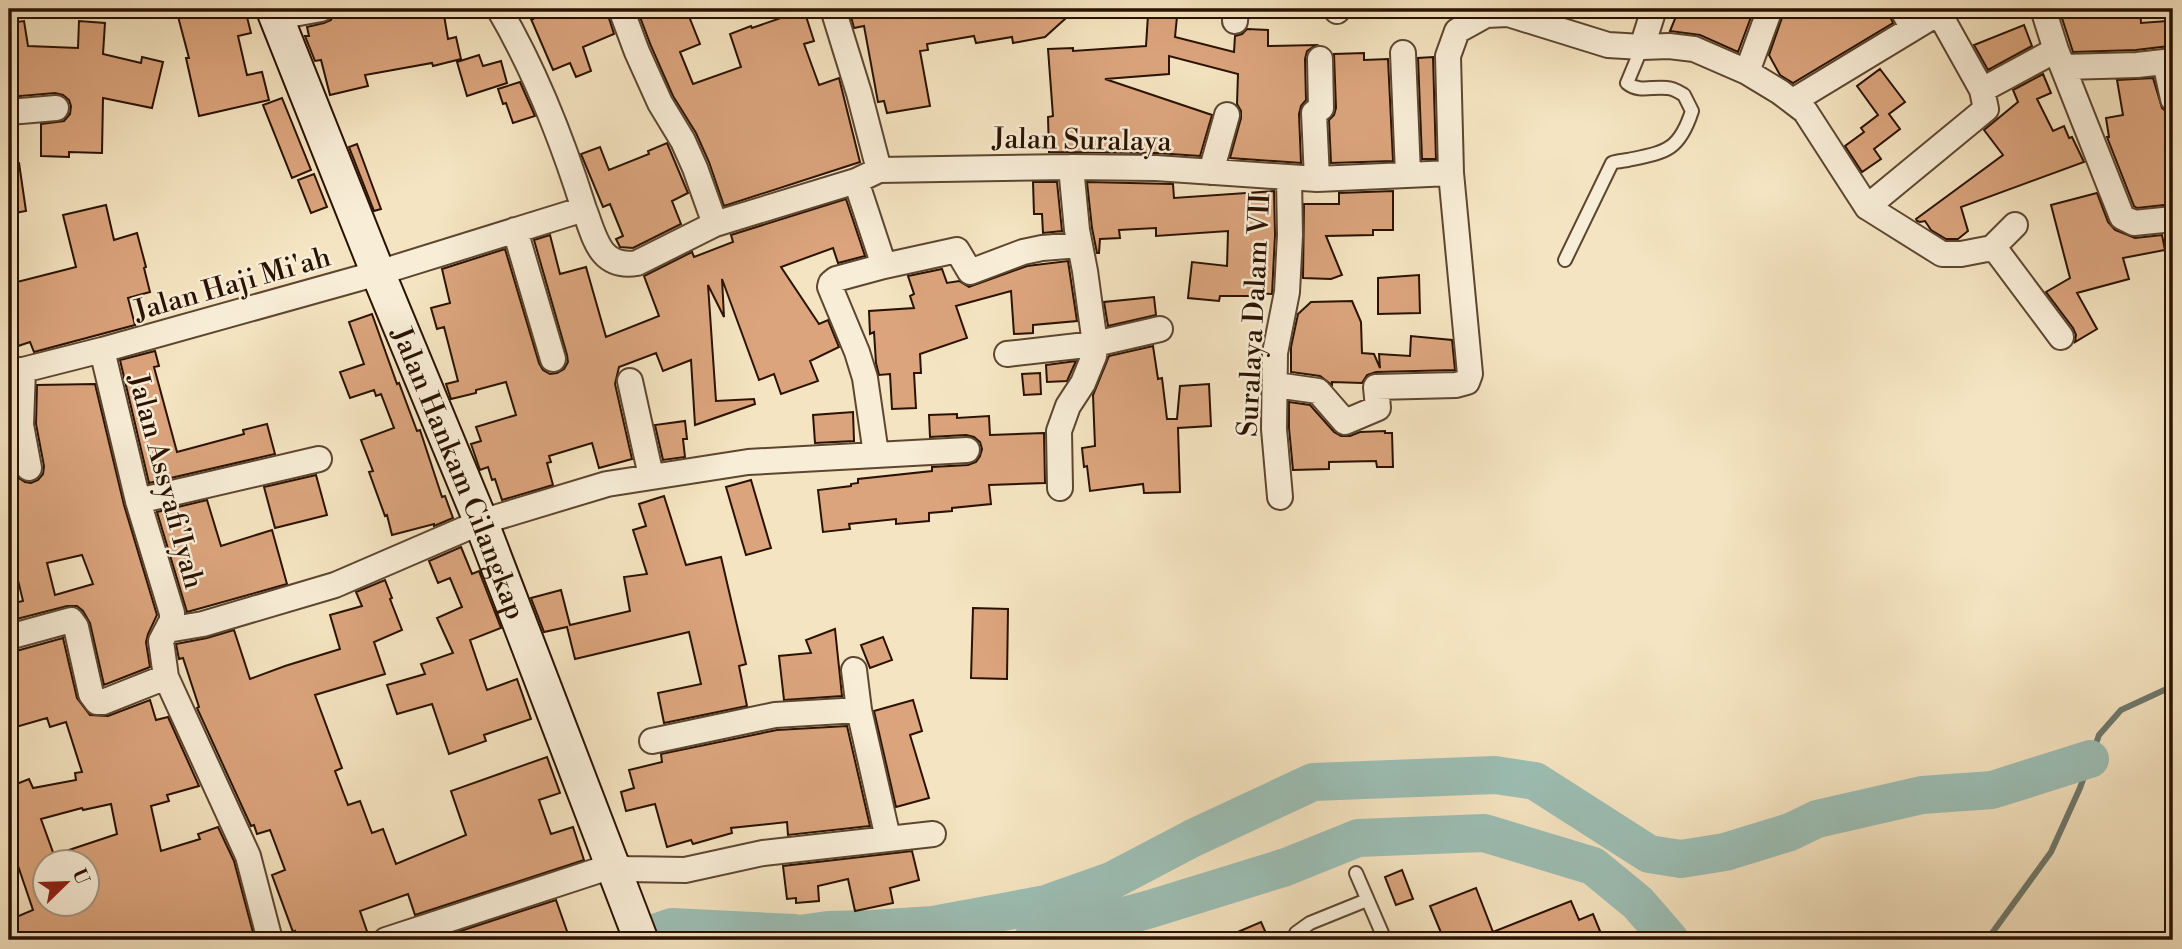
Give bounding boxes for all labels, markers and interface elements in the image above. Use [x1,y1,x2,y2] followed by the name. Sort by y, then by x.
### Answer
[991,121,1173,160] street label: Jalan Suralaya
[1231,192,1278,438] street label: Suralaya Dalam VII
[129,240,335,329] street label: Jalan Haji Mi'ah
[383,321,533,625] street label: Jalan Hankam Cilangkap
[120,369,211,593] street label: Jalan Assyafi'Iyah
[32,848,102,918] north arrow
[67,865,95,888] text: U

